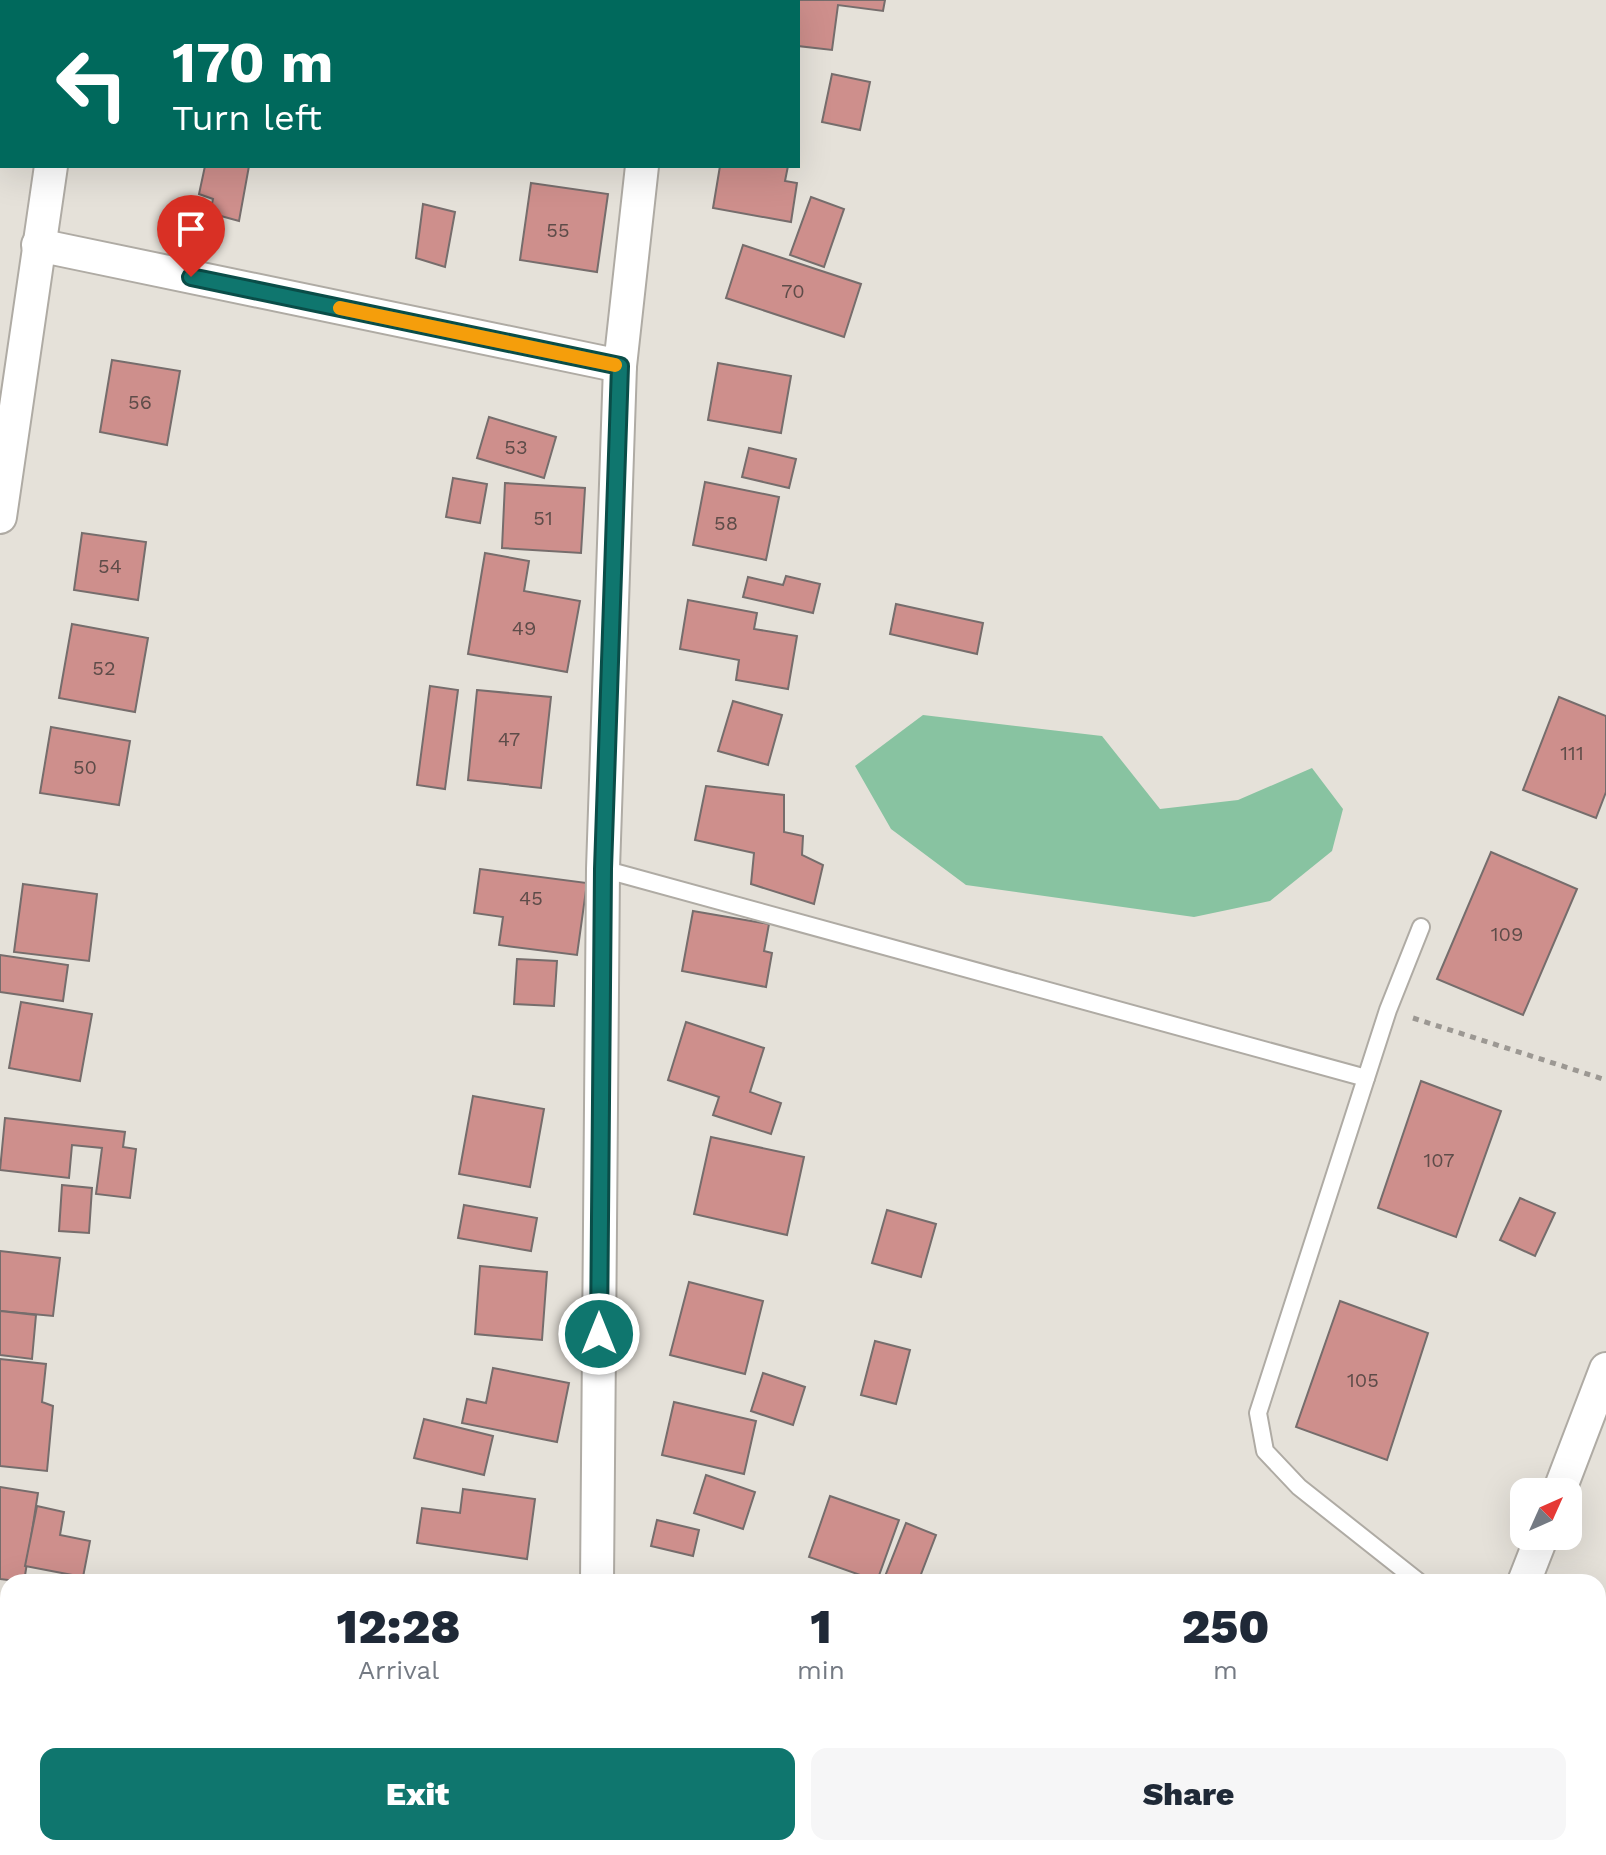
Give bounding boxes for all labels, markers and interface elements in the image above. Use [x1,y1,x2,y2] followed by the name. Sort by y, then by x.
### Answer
[172,30,334,96] text: 170 m
[40,32,144,136] icon: left
[172,97,322,139] text: Turn left
[157,195,225,277] pin
[169,207,213,251] icon: arrive
[546,218,570,242] house number: 55
[781,279,805,303] house number: 70
[128,390,152,414] house number: 56
[504,435,528,459] house number: 53
[533,506,553,530] house number: 51
[714,511,738,535] house number: 58
[98,554,122,578] house number: 54
[512,616,536,640] house number: 49
[92,656,116,680] house number: 52
[498,727,520,751] house number: 47
[1560,741,1584,765] house number: 111
[73,755,97,779] house number: 50
[519,886,543,910] house number: 45
[1491,922,1523,946] house number: 109
[1423,1148,1455,1172] house number: 107
[557,1292,641,1376] position arrow
[1347,1368,1379,1392] house number: 105
[1510,1478,1582,1550] north arrow
[1510,1478,1582,1550] map controls
[337,1598,461,1655] text: 12:28
[810,1598,832,1655] text: 1
[1181,1598,1269,1655] text: 250
[358,1655,439,1685] text: Arrival
[797,1655,845,1685] text: min
[1213,1655,1238,1685] text: m
[40,1748,795,1840] button: Exit
[811,1748,1566,1840] button: Share

